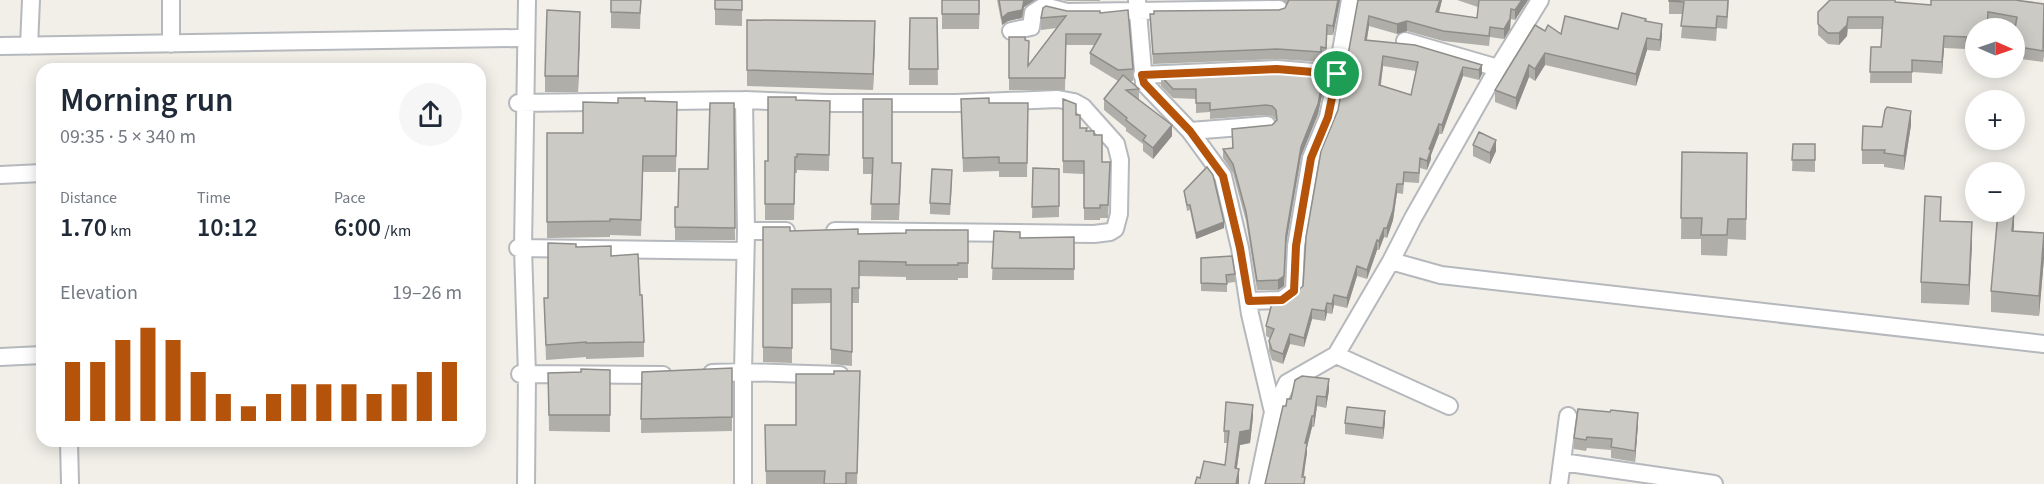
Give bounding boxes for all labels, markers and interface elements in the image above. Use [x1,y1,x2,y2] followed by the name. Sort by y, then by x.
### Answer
[1965,18,2025,78] north arrow
[1965,18,2025,222] map controls
[1311,48,1362,99] pin
[1320,57,1353,90] icon: arrive
[60,77,234,124] text: Morning run
[399,83,462,146] button: share
[1965,90,2025,150] button: +
[60,123,196,151] text: 09:35 · 5 × 340 m
[1965,162,2025,222] button: −
[60,187,117,209] text: Distance
[197,187,231,209] text: Time
[334,187,365,209] text: Pace
[60,209,107,246] text: 1.70
[197,209,258,246] text: 10:12
[334,209,381,246] text: 6:00
[107,220,132,242] text: km
[381,220,411,242] text: /km
[60,279,138,307] text: Elevation
[392,279,462,307] text: 19–26 m

